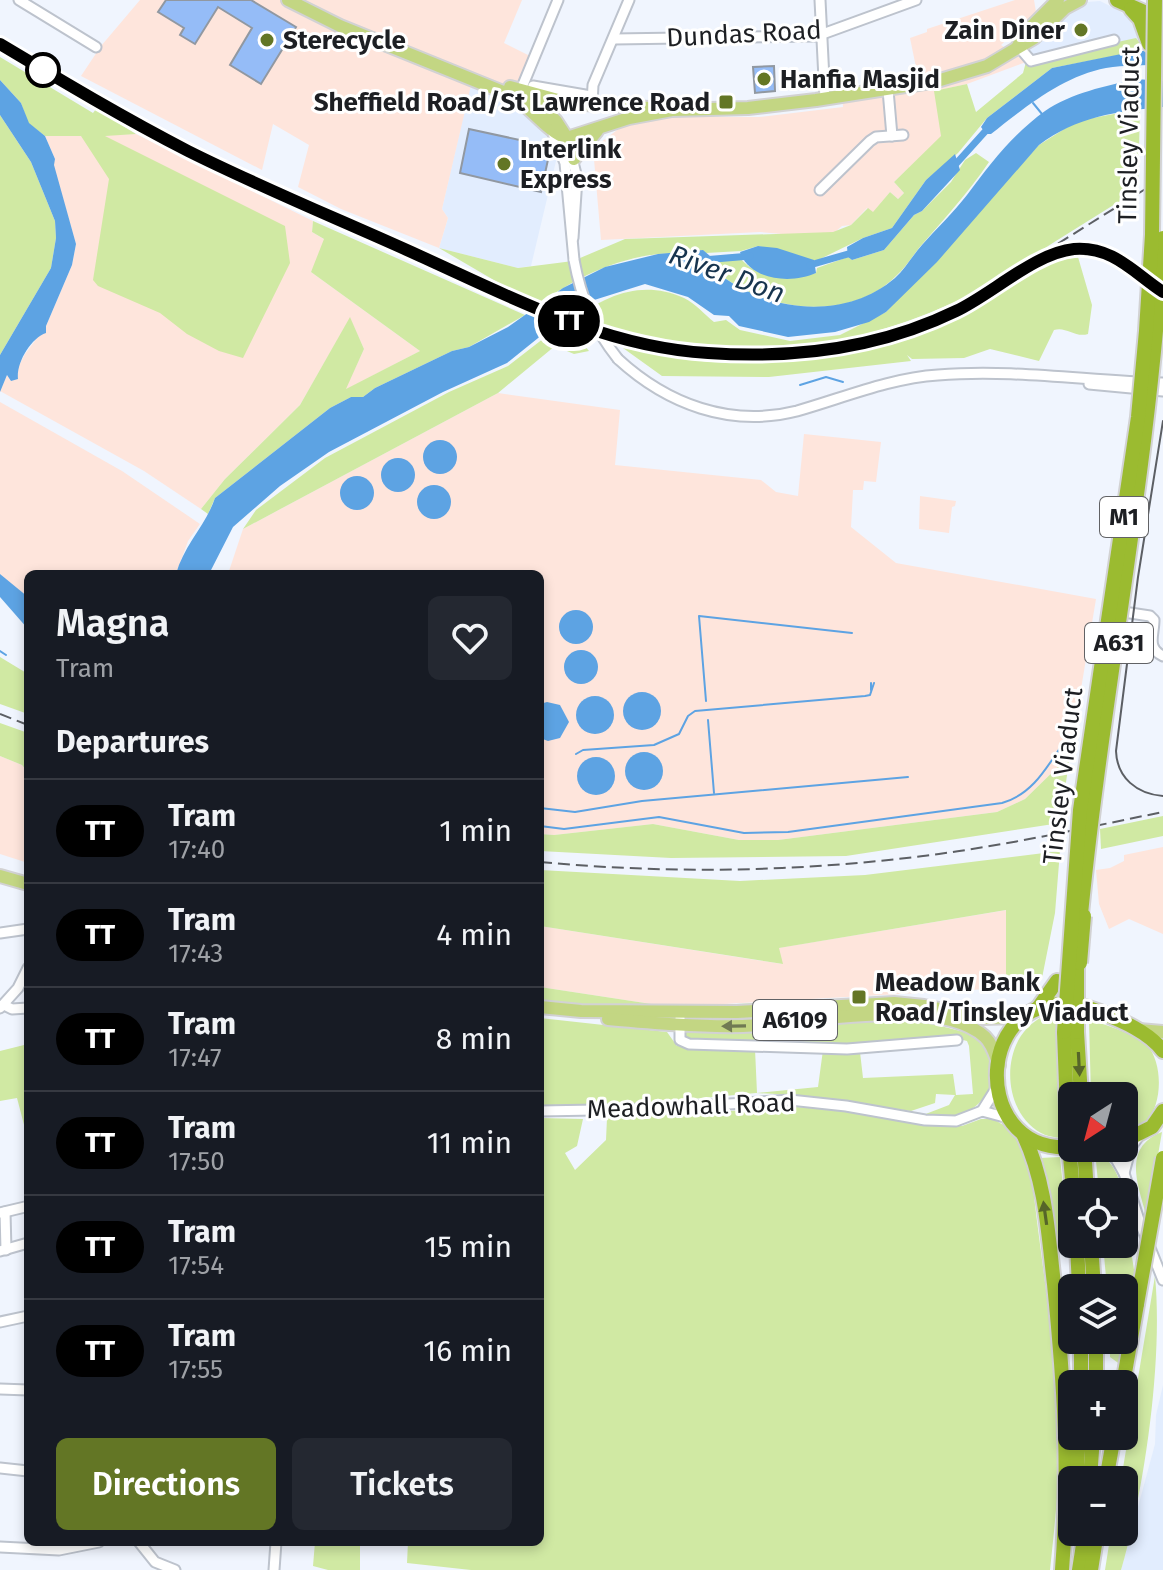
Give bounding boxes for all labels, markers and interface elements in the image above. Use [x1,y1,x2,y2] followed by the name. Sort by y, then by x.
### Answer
[666,14,822,54] street label: Dundas Road
[944,15,1066,46] place label: Zain Diner
[1072,21,1090,39] marker: Zain Diner
[283,25,406,56] place label: Sterecycle
[258,31,276,49] marker: Sterecycle
[1112,45,1146,224] street label: Tinsley Viaduct
[26,53,60,87] unlabelled marker
[780,64,940,95] place label: Hanfia Masjid
[755,70,773,88] marker: Hanfia Masjid
[314,87,710,118] place label: Sheffield Road/St Lawrence Road
[717,93,735,111] marker: Sheffield Road/St Lawrence Road
[520,134,622,195] place label: Interlink Express
[495,155,513,173] marker: Interlink Express
[665,238,789,310] water label: River Don
[533,295,605,347] line badge: TT
[554,304,584,337] text: TT
[1100,497,1148,537] road number: M1
[428,596,512,680] button: heart
[56,600,170,646] text: Magna
[1085,623,1153,663] road number: A631
[56,653,114,684] text: Tram
[1037,685,1089,866] street label: Tinsley Viaduct
[56,724,209,760] text: Departures
[168,798,236,834] text: Tram
[439,813,512,849] text: 1 min
[85,814,115,847] text: TT
[168,834,225,865] text: 17:40
[168,902,236,938] text: Tram
[436,917,512,953] text: 4 min
[85,918,115,951] text: TT
[168,938,223,969] text: 17:43
[875,967,1130,1028] place label: Meadow Bank Road/Tinsley Viaduct
[850,988,868,1006] marker: Meadow Bank Road/Tinsley Viaduct
[753,1000,837,1040] road number: A6109
[168,1006,236,1042] text: Tram
[721,1020,746,1032] one-way arrow
[436,1021,512,1057] text: 8 min
[85,1022,115,1055] text: TT
[168,1042,222,1073] text: 17:47
[1073,1052,1086,1077] one-way arrow
[1058,1082,1138,1162] north arrow
[1058,1082,1138,1546] map controls
[586,1087,796,1125] street label: Meadowhall Road
[168,1110,236,1146] text: Tram
[427,1125,512,1161] text: 11 min
[85,1126,115,1159] text: TT
[168,1146,225,1177] text: 17:50
[1058,1178,1138,1258] button: locate
[1038,1200,1051,1225] one-way arrow
[168,1214,236,1250] text: Tram
[424,1229,512,1265] text: 15 min
[85,1230,115,1263] text: TT
[168,1250,224,1281] text: 17:54
[1058,1274,1138,1354] button: layers
[168,1318,236,1354] text: Tram
[423,1333,512,1369] text: 16 min
[85,1334,115,1367] text: TT
[168,1354,223,1385] text: 17:55
[1058,1370,1138,1450] button: +
[56,1438,276,1530] button: Directions
[292,1438,512,1530] button: Tickets
[1058,1466,1138,1546] button: −

